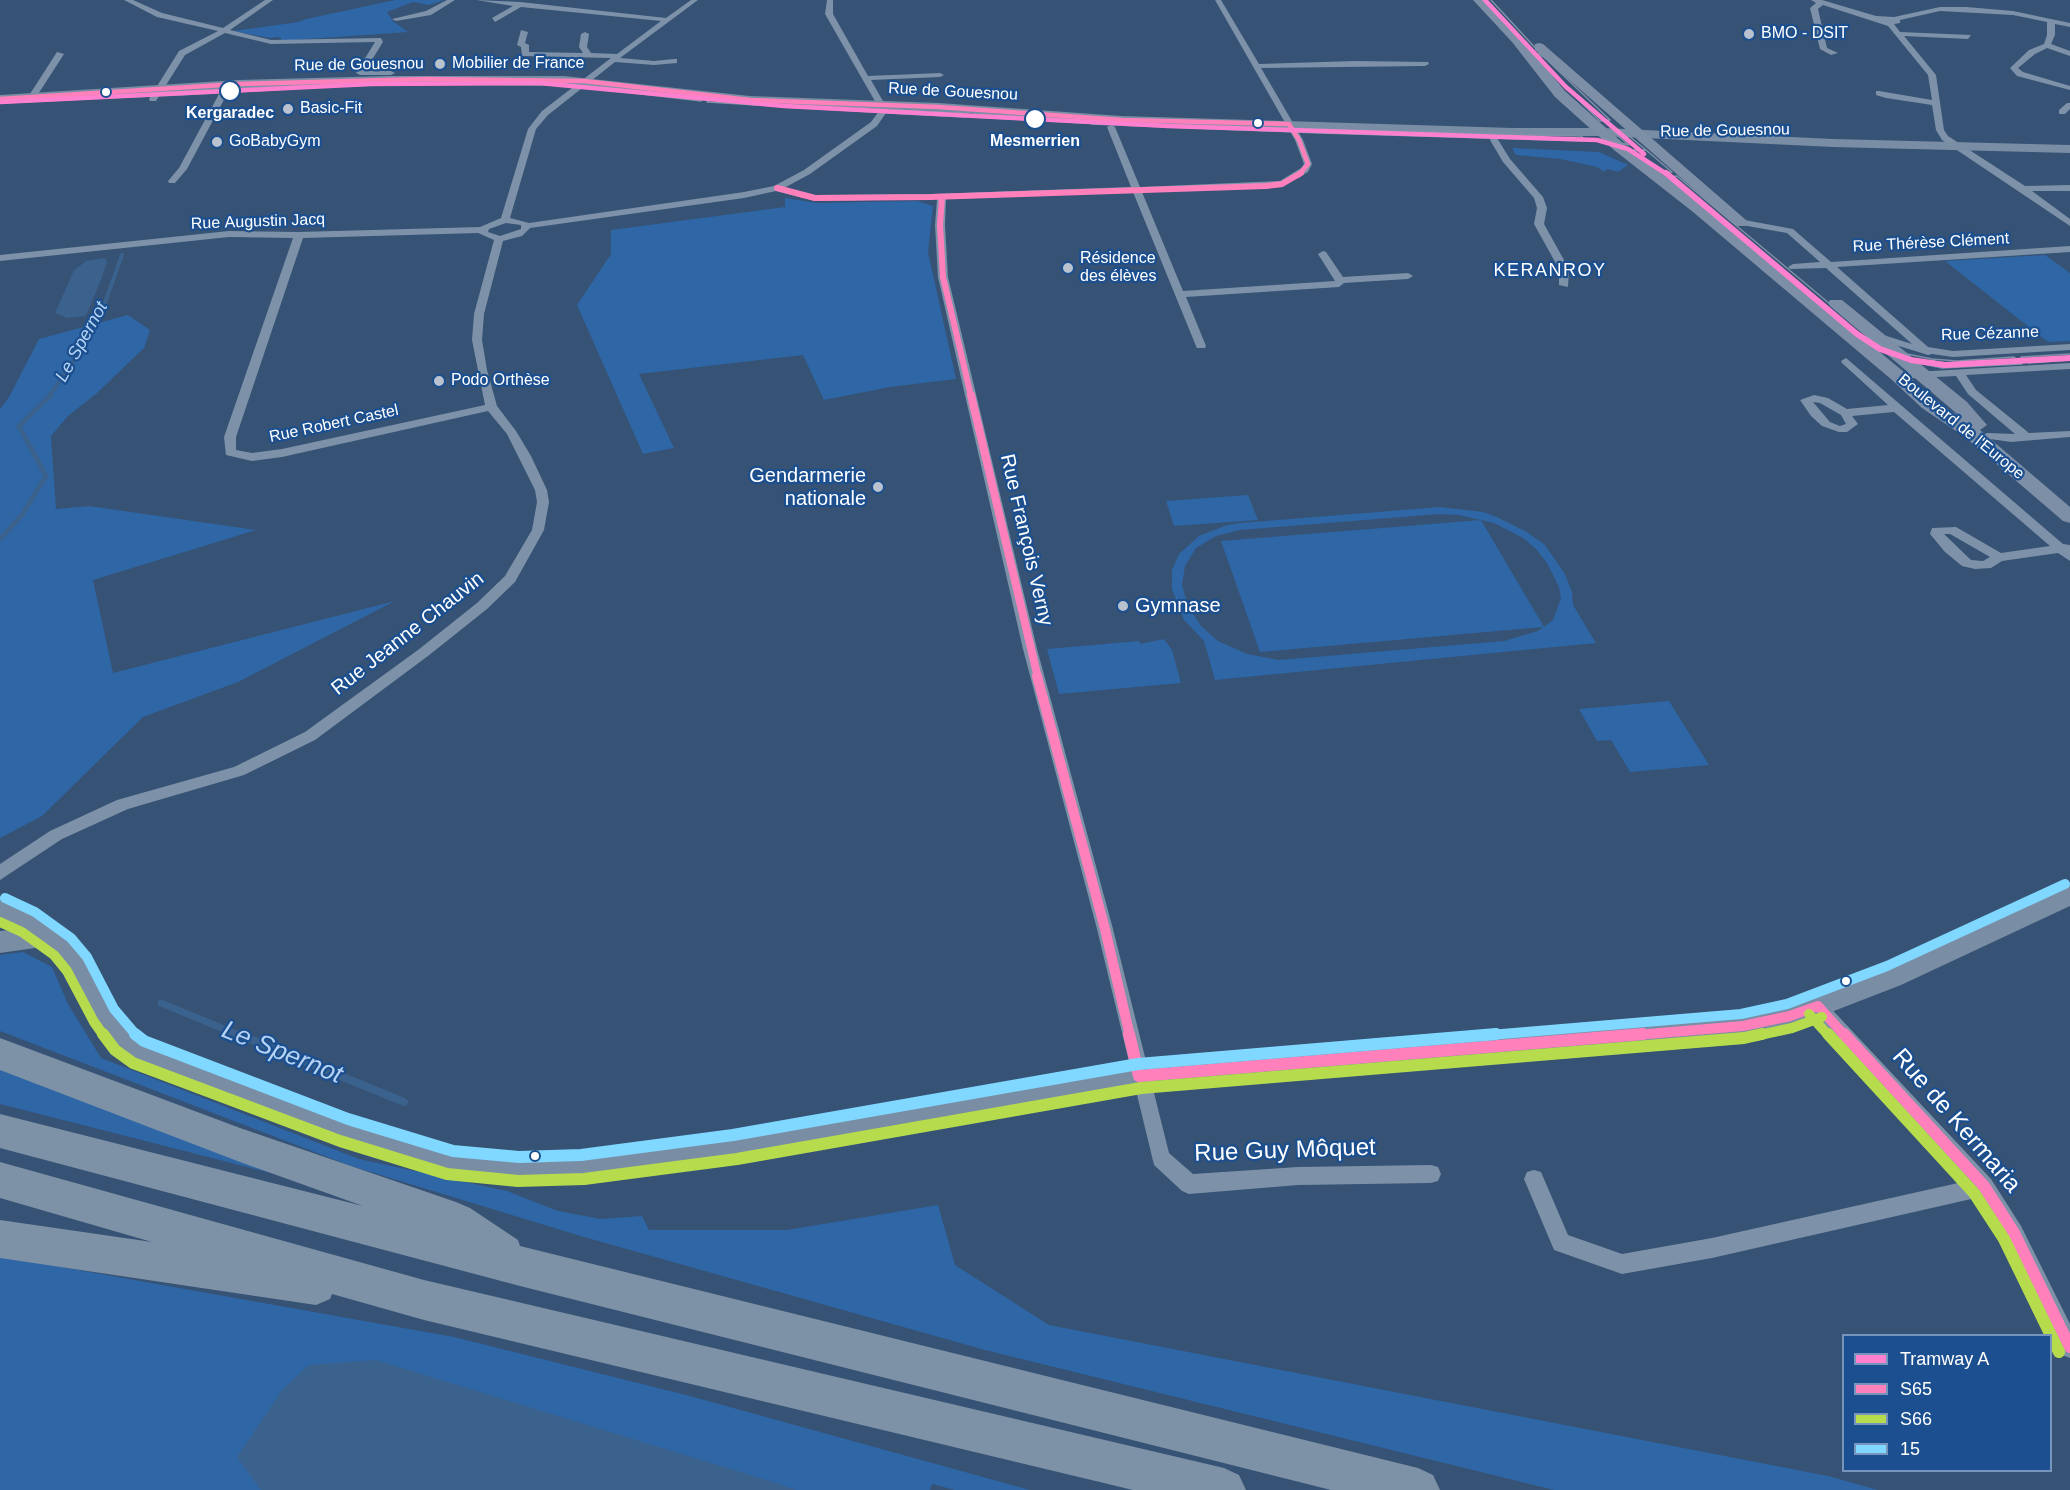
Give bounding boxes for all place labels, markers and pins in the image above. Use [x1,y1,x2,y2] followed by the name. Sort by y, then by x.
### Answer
[1761,24,1848,44] place label: BMO - DSIT
[1742,27,1756,41] marker: BMO - DSIT
[452,54,584,74] place label: Mobilier de France
[433,57,447,71] marker: Mobilier de France
[219,80,241,102] marker: Kergaradec
[100,86,112,98] unlabelled marker
[300,99,362,119] place label: Basic-Fit
[281,102,295,116] marker: Basic-Fit
[186,104,274,124] place label: Kergaradec
[1024,108,1046,130] marker: Mesmerrien
[1252,117,1264,129] unlabelled marker
[229,132,321,152] place label: GoBabyGym
[990,132,1080,152] place label: Mesmerrien
[210,135,224,149] marker: GoBabyGym
[1080,249,1156,287] place label: Résidence des élèves
[1061,261,1075,275] marker: Résidence des élèves
[451,371,550,391] place label: Podo Orthèse
[432,374,446,388] marker: Podo Orthèse
[749,464,866,511] place label: Gendarmerie nationale
[871,480,885,494] marker: Gendarmerie nationale
[1135,594,1221,618] place label: Gymnase
[1116,599,1130,613] marker: Gymnase
[1840,975,1852,987] unlabelled marker
[529,1150,541,1162] unlabelled marker

